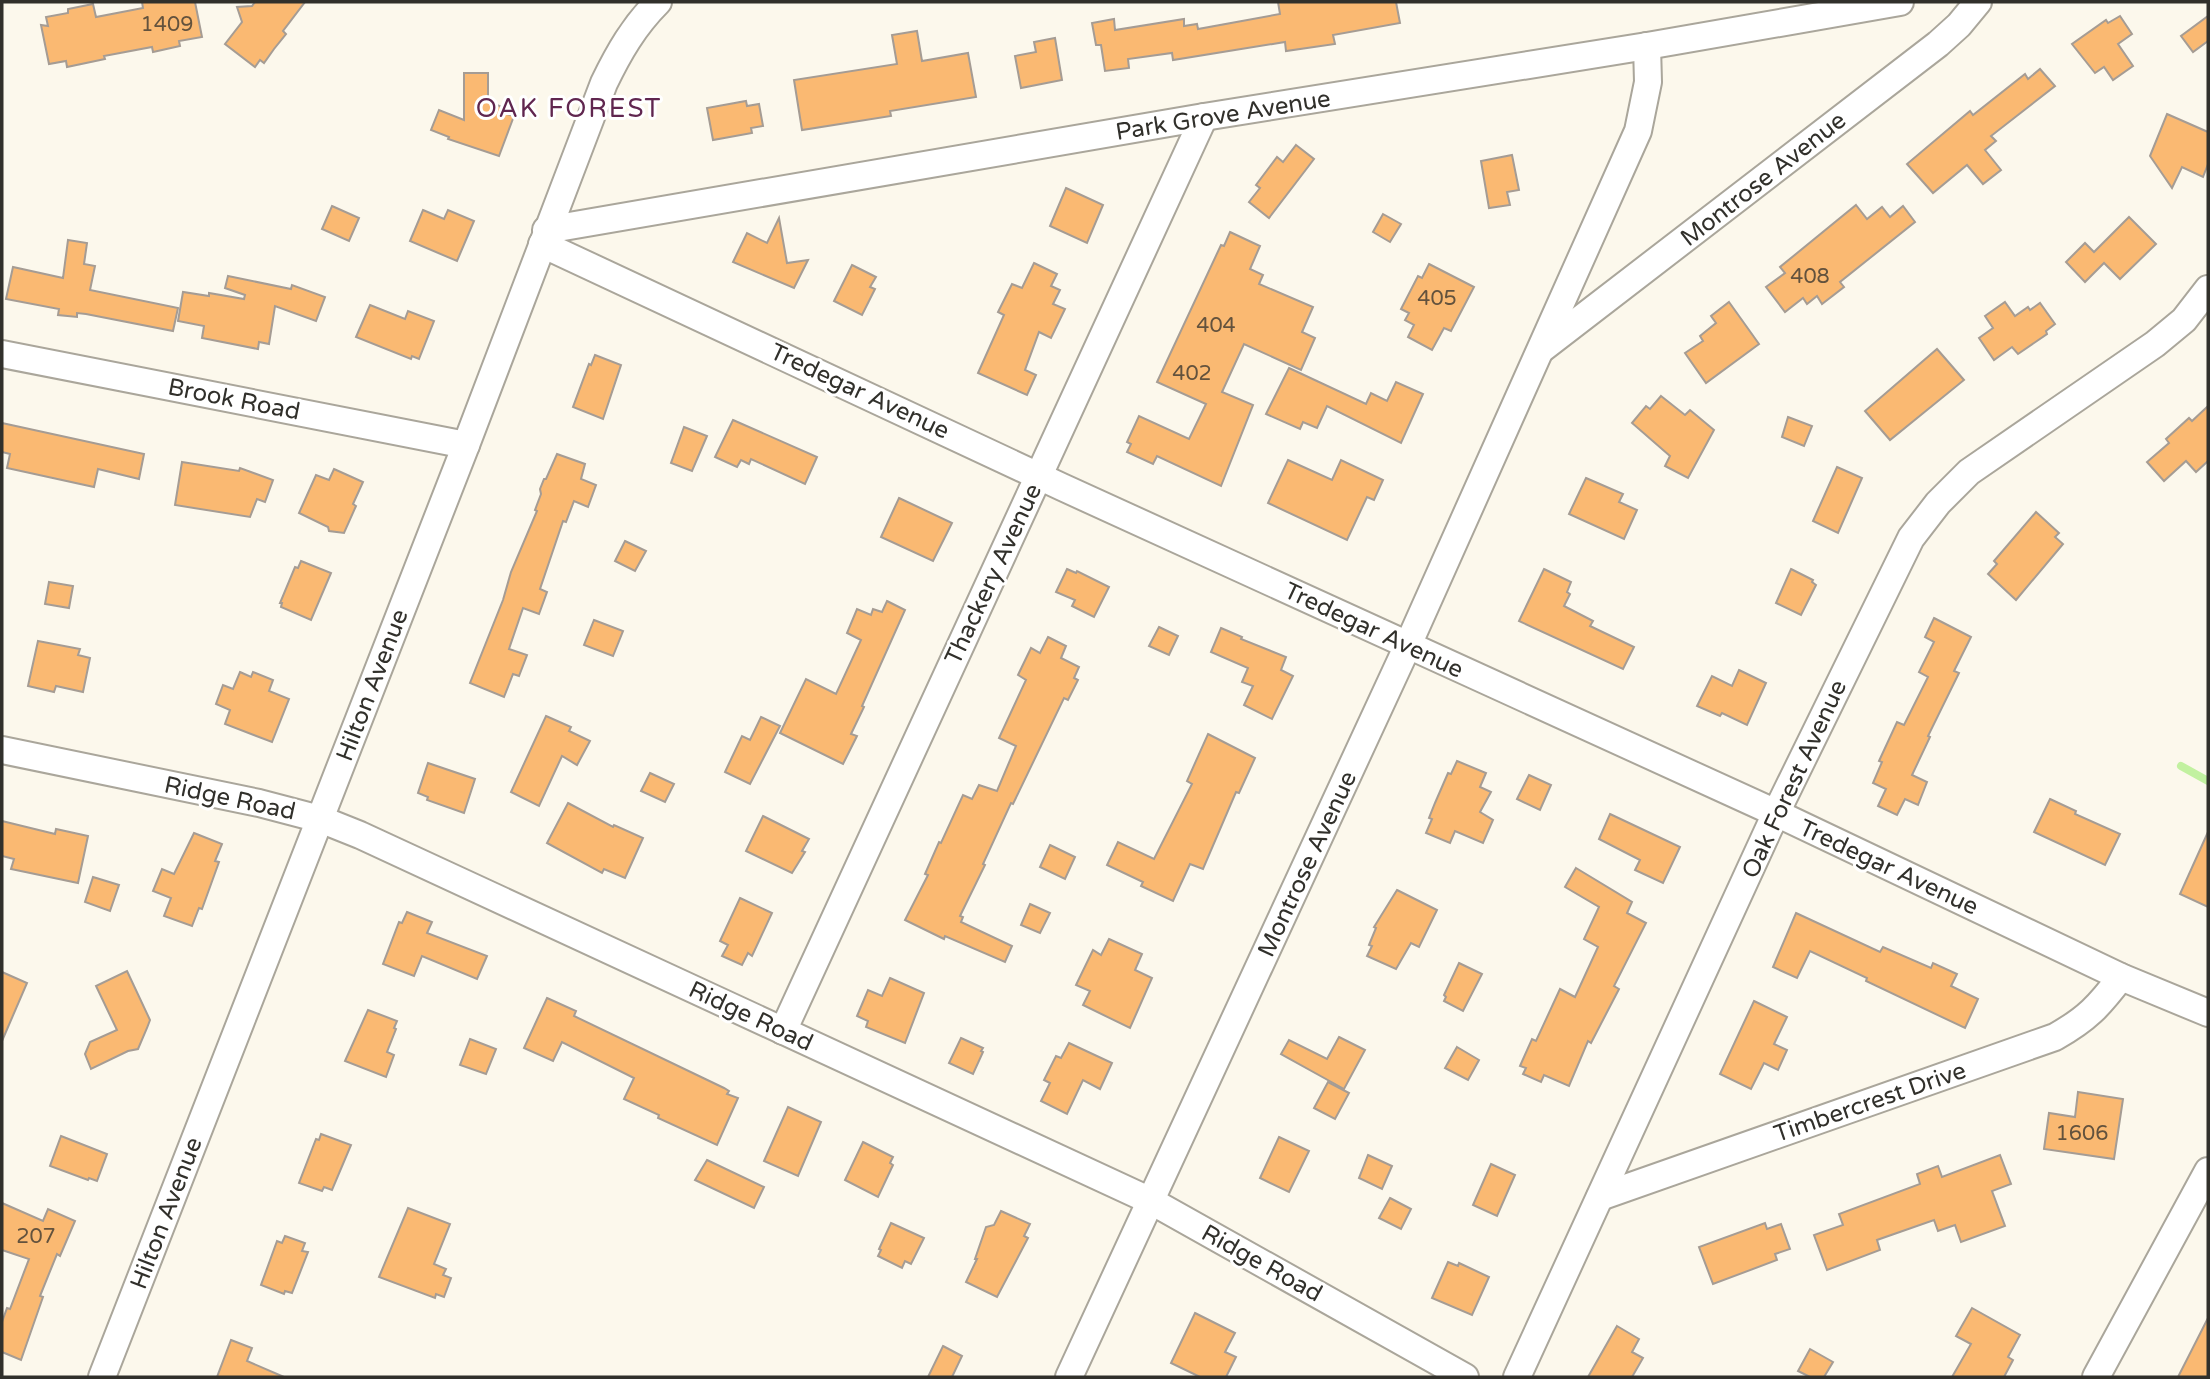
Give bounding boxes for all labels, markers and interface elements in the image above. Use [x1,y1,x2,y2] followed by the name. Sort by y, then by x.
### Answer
[141,12,193,37] house number: 1409
[1114,84,1333,147] street label: Park Grove Avenue
[476,93,662,124] district label: OAK FOREST
[1675,106,1852,253] street label: Montrose Avenue
[1790,264,1830,289] house number: 408
[1417,286,1457,311] house number: 405
[1196,313,1236,338] house number: 404
[766,337,954,446] street label: Tredegar Avenue
[1172,361,1212,386] house number: 402
[165,372,303,427] street label: Brook Road
[939,479,1048,669] street label: Thackery Avenue
[1280,576,1468,685] street label: Tredegar Avenue
[330,605,415,765] street label: Hilton Avenue
[1736,675,1853,883] street label: Oak Forest Avenue
[1252,767,1363,962] street label: Montrose Avenue
[162,770,298,827] street label: Ridge Road
[1795,813,1983,922] street label: Tredegar Avenue
[684,975,817,1058] street label: Ridge Road
[1770,1056,1970,1149] street label: Timbercrest Drive
[2056,1121,2108,1146] house number: 1606
[124,1133,209,1293] street label: Hilton Avenue
[1196,1218,1327,1308] street label: Ridge Road
[16,1224,56,1249] house number: 207

